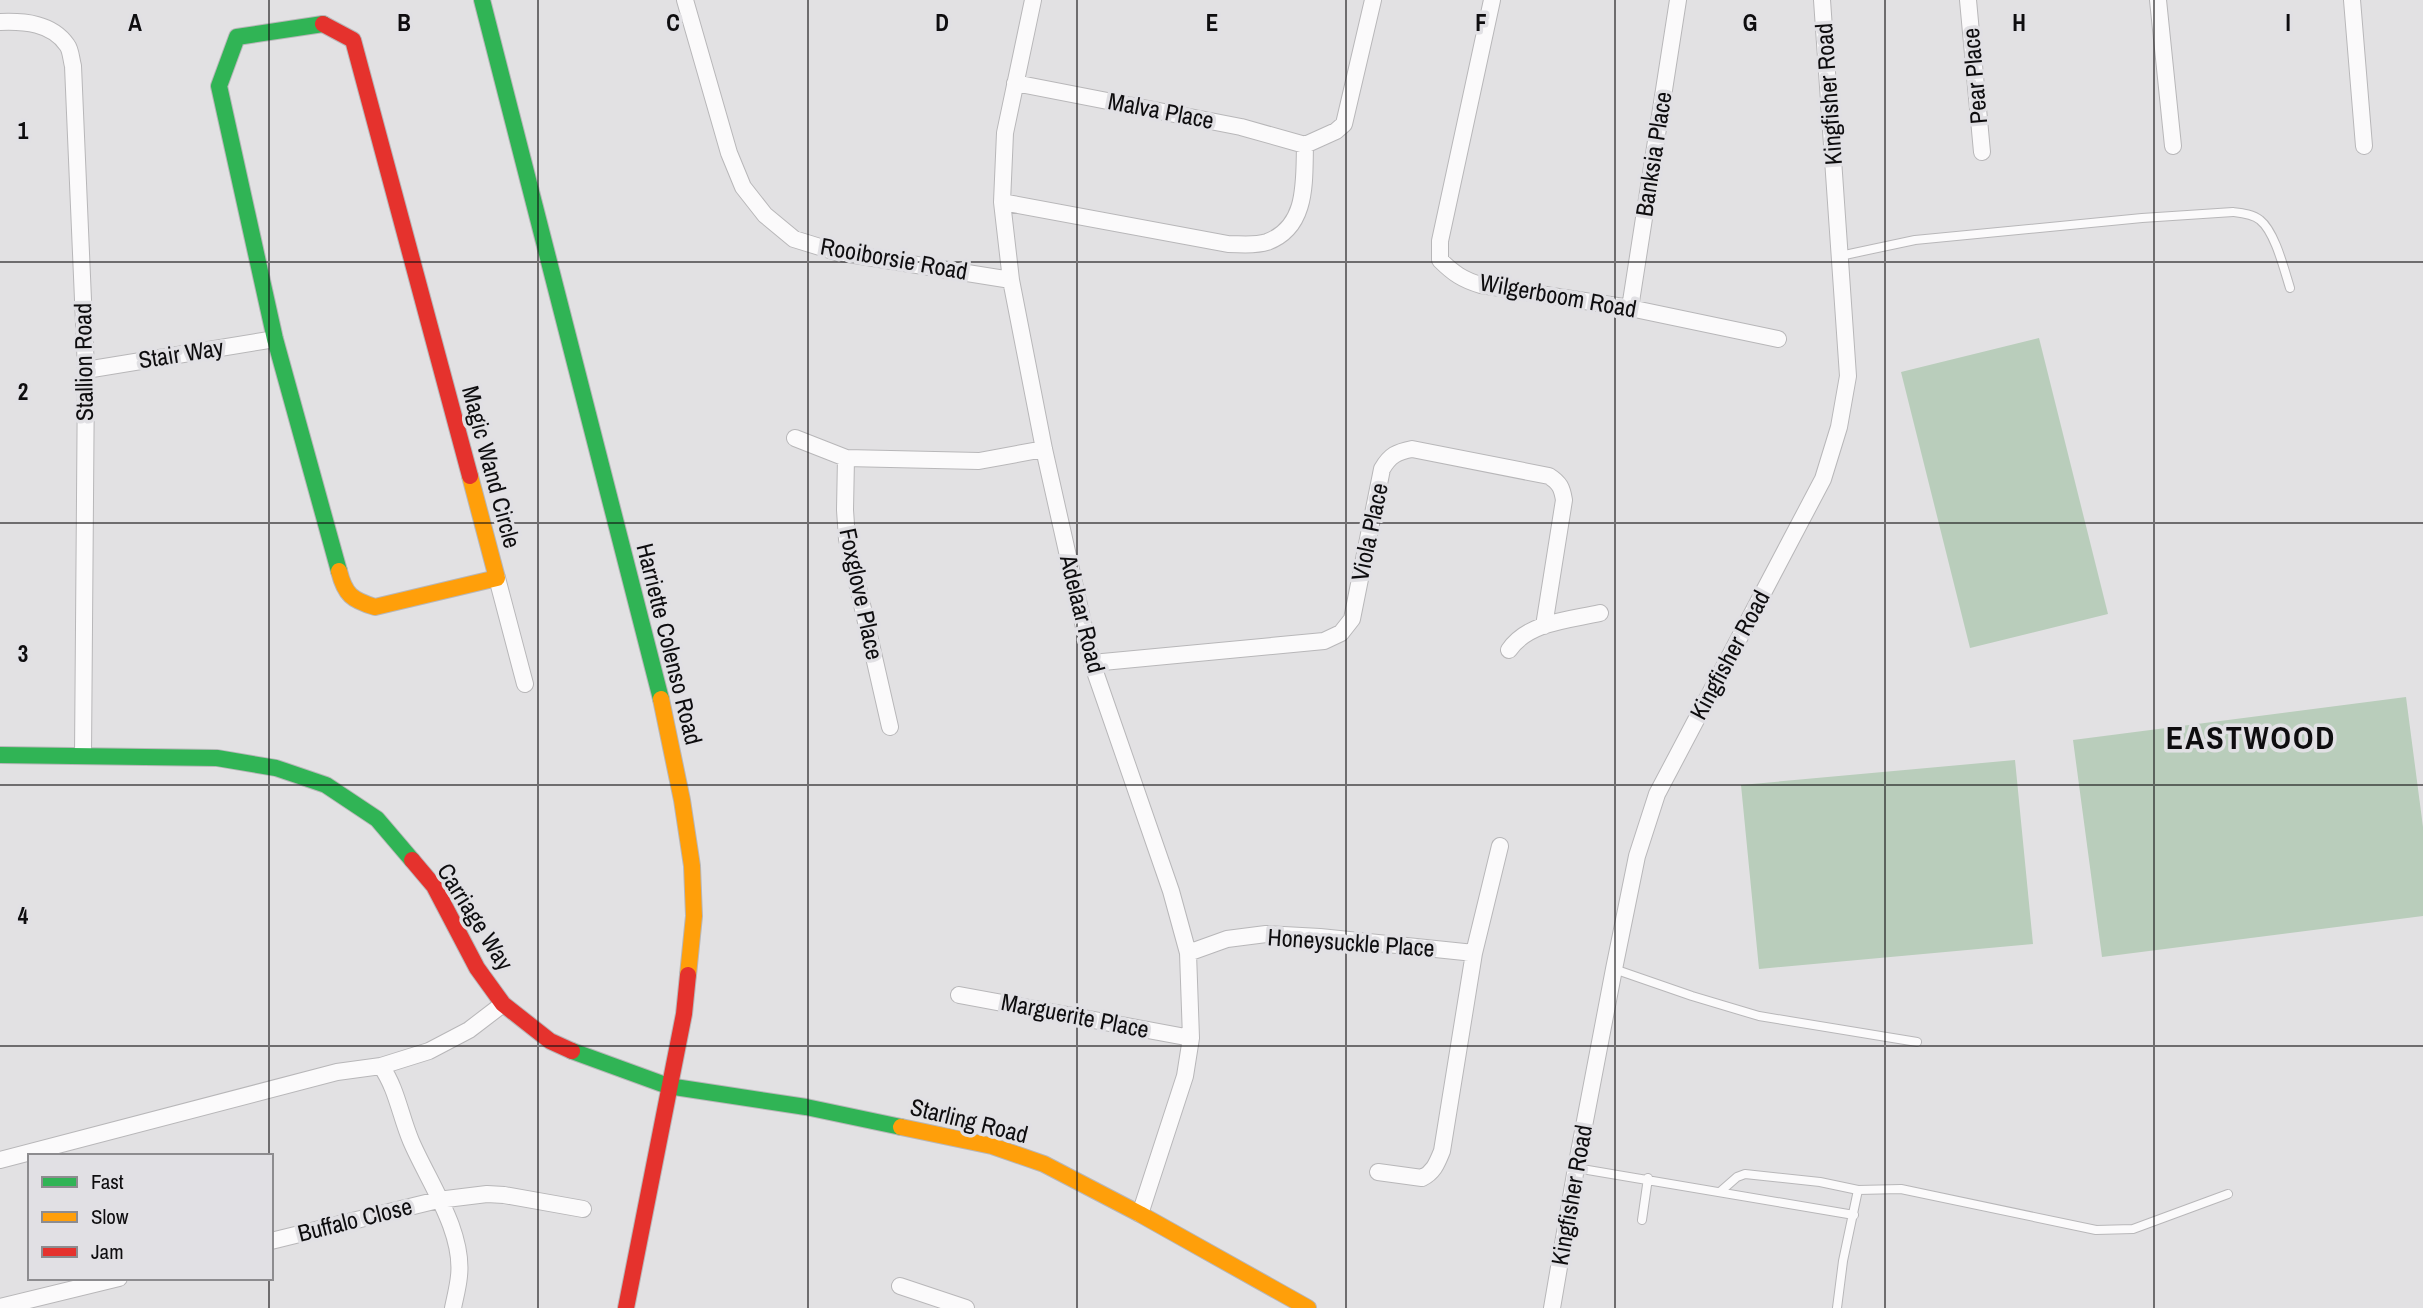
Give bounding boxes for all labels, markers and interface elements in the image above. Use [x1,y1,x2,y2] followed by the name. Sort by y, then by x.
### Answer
[128,7,142,38] text: A
[397,7,411,38] text: B
[666,7,680,38] text: C
[935,7,949,38] text: D
[1206,7,1218,38] text: E
[1475,7,1487,38] text: F
[1743,7,1757,38] text: G
[2012,7,2026,38] text: H
[2285,7,2291,38] text: I
[1807,22,1849,166] street label: Kingfisher Road
[1954,27,1994,125] street label: Pear Place
[1106,84,1217,136] street label: Malva Place
[1627,89,1679,218] street label: Banksia Place
[18,115,29,146] text: 1
[818,229,970,287] street label: Rooiborsie Road
[1477,265,1639,325] street label: Wilgerboom Road
[66,303,100,421] street label: Stallion Road
[136,330,226,376] street label: Stair Way
[18,376,28,407] text: 2
[455,382,529,551] street label: Magic Wand Circle
[1343,480,1395,584] street label: Viola Place
[832,525,892,662] street label: Foxglove Place
[629,540,711,748] street label: Harriette Colenso Road
[1053,551,1113,676] street label: Adelaar Road
[1682,584,1777,725] street label: Kingfisher Road
[18,638,28,669] text: 3
[2166,716,2336,759] district label: EASTWOOD
[430,857,521,976] street label: Carriage Way
[18,900,29,931] text: 4
[1266,920,1436,964] street label: Honeysuckle Place
[999,985,1152,1045] street label: Marguerite Place
[907,1090,1031,1150] street label: Starling Road
[1543,1122,1599,1268] street label: Kingfisher Road
[28,1154,273,1280] legend
[91,1167,124,1196] text: Fast
[294,1189,415,1249] street label: Buffalo Close
[91,1202,129,1231] text: Slow
[91,1237,124,1266] text: Jam

